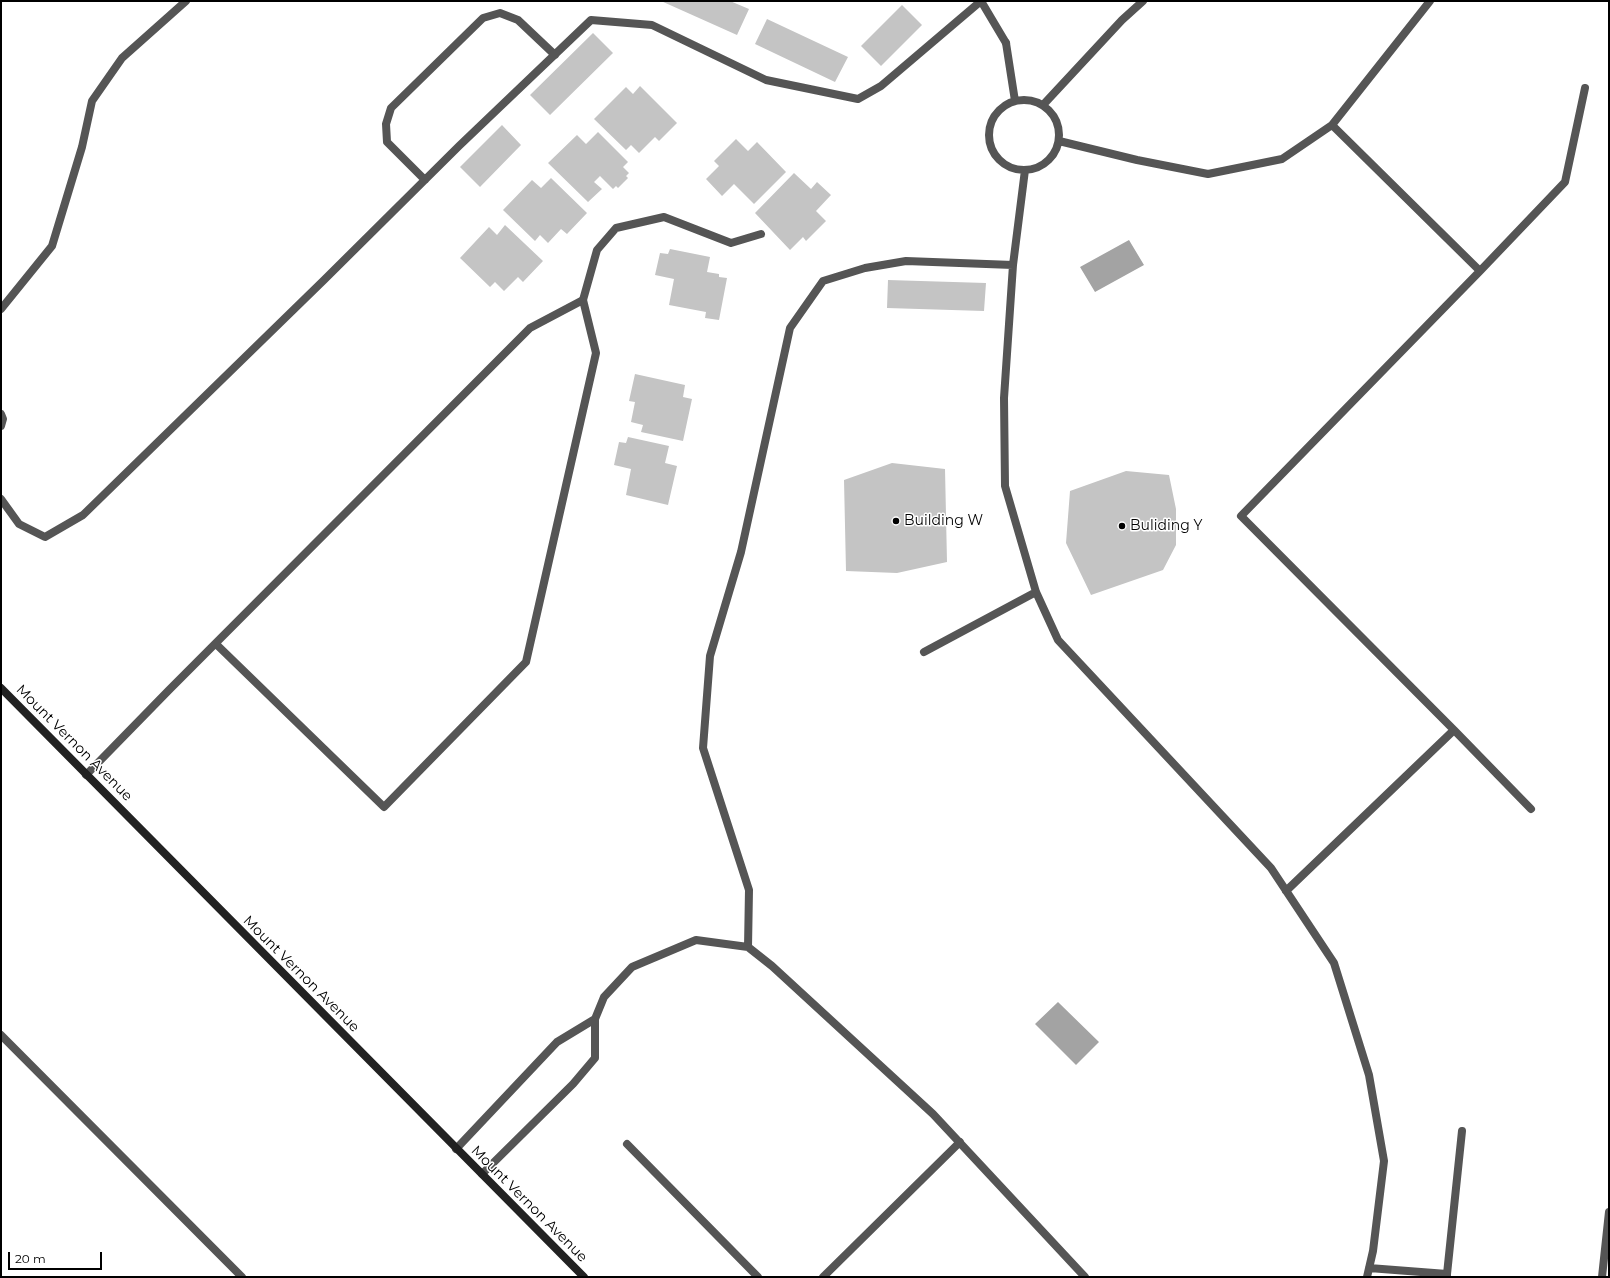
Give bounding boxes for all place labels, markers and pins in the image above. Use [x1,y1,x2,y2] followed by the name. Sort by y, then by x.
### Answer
[904,513,983,529] place label: Building W
[891,516,901,526] marker: Building W
[1130,518,1202,534] place label: Buliding Y
[1117,521,1127,531] marker: Buliding Y

